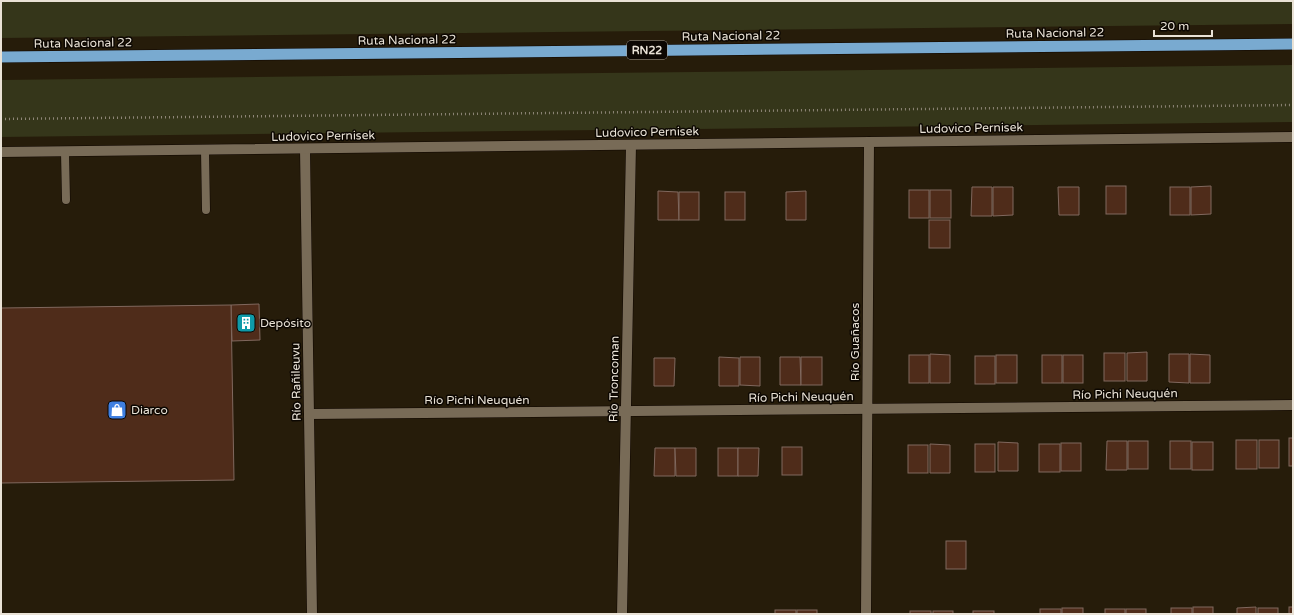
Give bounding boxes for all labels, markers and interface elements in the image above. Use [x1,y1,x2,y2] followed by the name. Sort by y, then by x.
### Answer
[1154,12,1212,38] scale bar
[1160,19,1189,33] text: 20 m
[1006,25,1104,41] street label: Ruta Nacional 22
[682,28,780,44] street label: Ruta Nacional 22
[358,32,456,48] street label: Ruta Nacional 22
[34,35,132,51] street label: Ruta Nacional 22
[627,41,667,59] road number: RN22
[919,120,1023,136] street label: Ludovico Pernisek
[595,124,699,140] street label: Ludovico Pernisek
[271,128,375,144] street label: Ludovico Pernisek
[848,302,862,381] street label: Río Guañacos
[235,312,257,334] building icon: Depósito
[260,316,311,330] place label: Depósito
[606,336,622,422] street label: Río Troncoman
[288,343,304,421] street label: Río Rañileuvu
[1072,386,1178,402] street label: Río Pichi Neuquén
[748,389,854,405] street label: Río Pichi Neuquén
[424,393,530,407] street label: Río Pichi Neuquén
[106,399,128,421] shop icon: Diarco
[131,403,168,417] place label: Diarco

